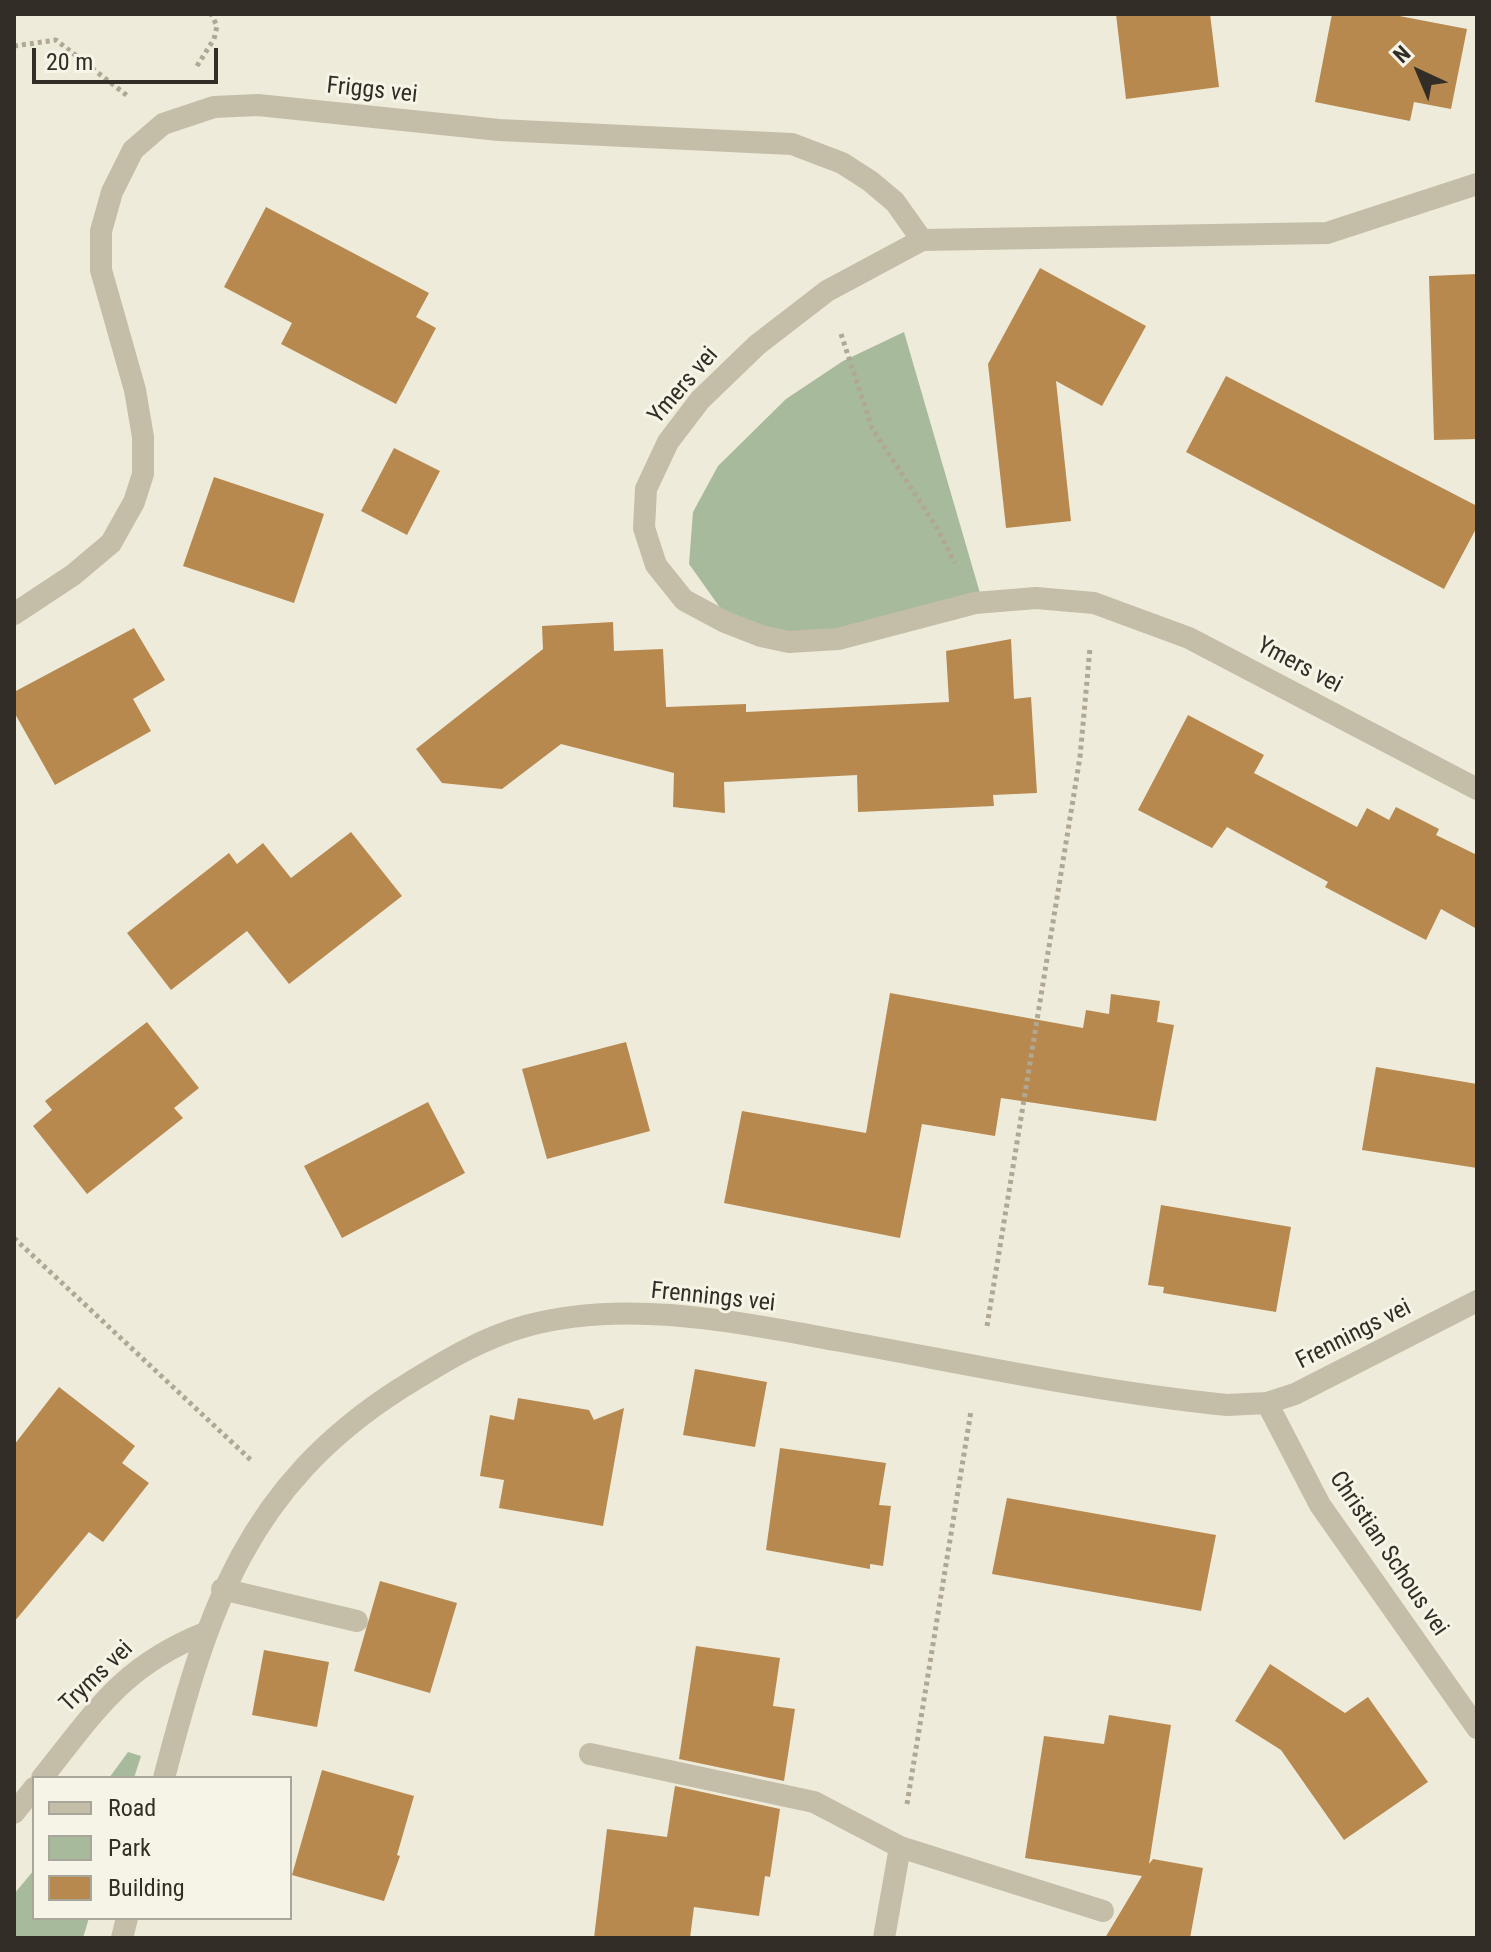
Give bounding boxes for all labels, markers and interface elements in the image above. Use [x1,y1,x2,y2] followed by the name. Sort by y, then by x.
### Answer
[36,32,222,82] scale bar
[1379,32,1459,112] north arrow
[1388,41,1416,68] text: N
[46,48,93,76] text: 20 m
[325,72,419,110] street label: Friggs vei
[643,342,725,430] street label: Ymers vei
[1252,632,1346,700] street label: Ymers vei
[649,1277,777,1319] street label: Frennings vei
[1292,1294,1416,1376] street label: Frennings vei
[1322,1466,1454,1642] street label: Christian Schous vei
[54,1635,140,1719] street label: Tryms vei
[32,1776,292,1920] legend
[108,1794,156,1822] text: Road
[108,1834,151,1862] text: Park
[108,1874,185,1902] text: Building

